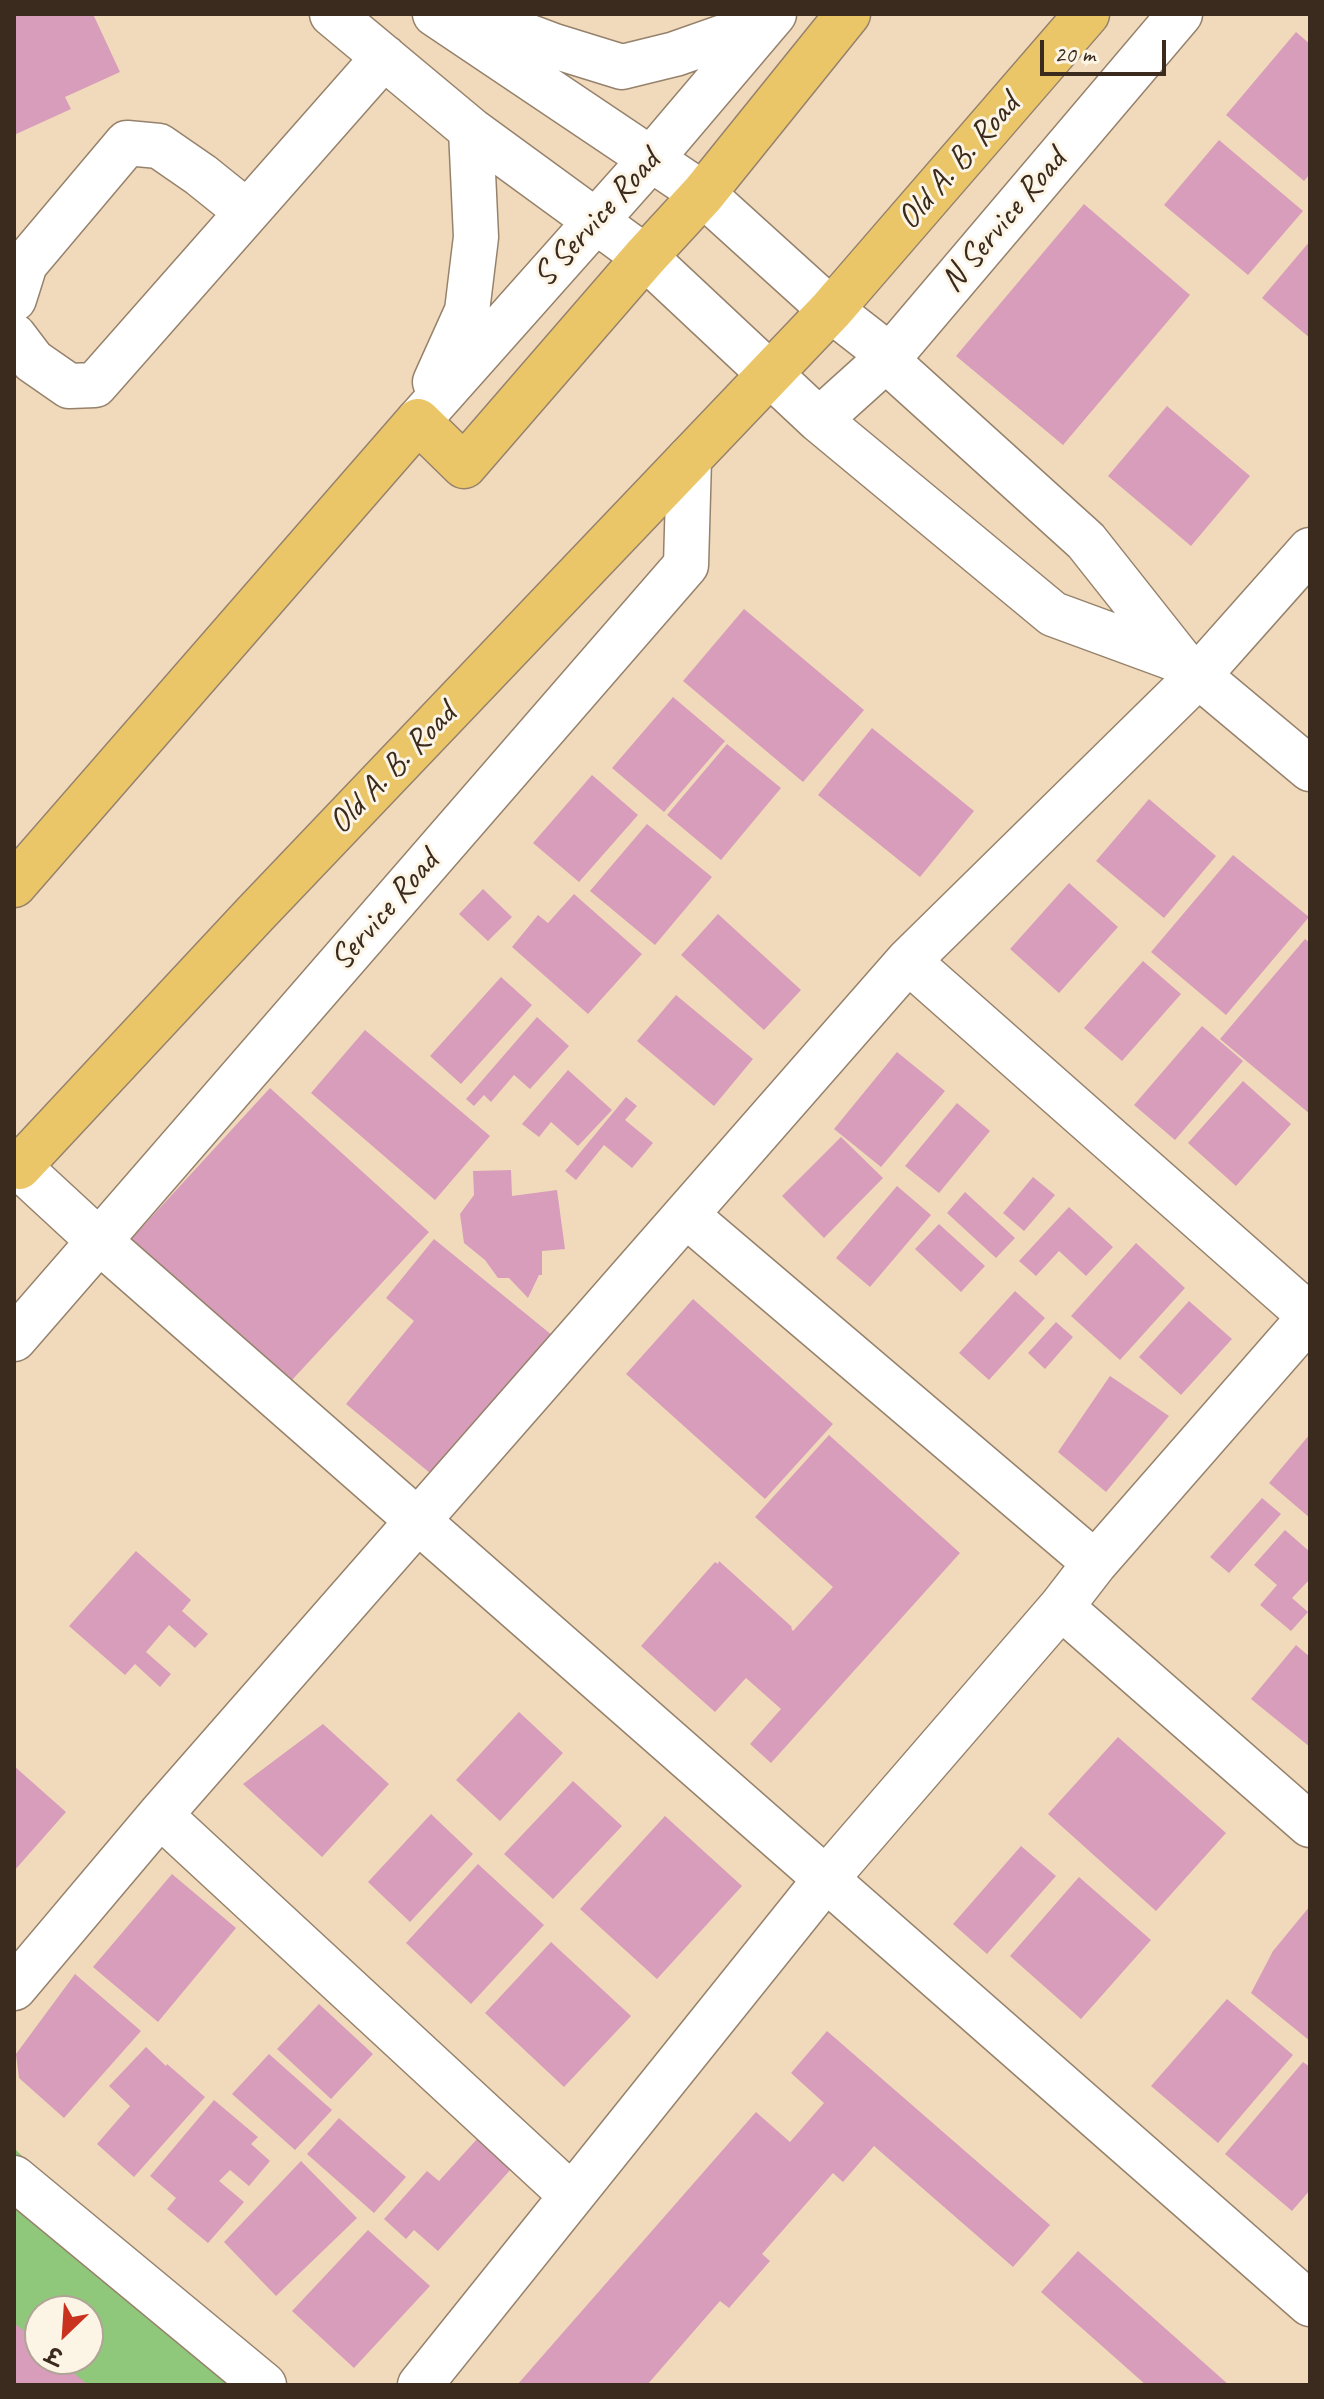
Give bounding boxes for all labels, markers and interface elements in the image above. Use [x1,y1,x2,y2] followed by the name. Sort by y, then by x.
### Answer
[1044,24,1170,74] scale bar
[1054,39,1095,69] text: 20 m
[889,86,1029,238] street label: Old A. B. Road
[932,141,1076,301] street label: N Service Road
[525,142,669,296] street label: S Service Road
[321,695,465,843] street label: Old A. B. Road
[322,843,448,979] street label: Service Road
[24,2295,104,2375] north arrow
[42,2339,67,2371] text: उ

